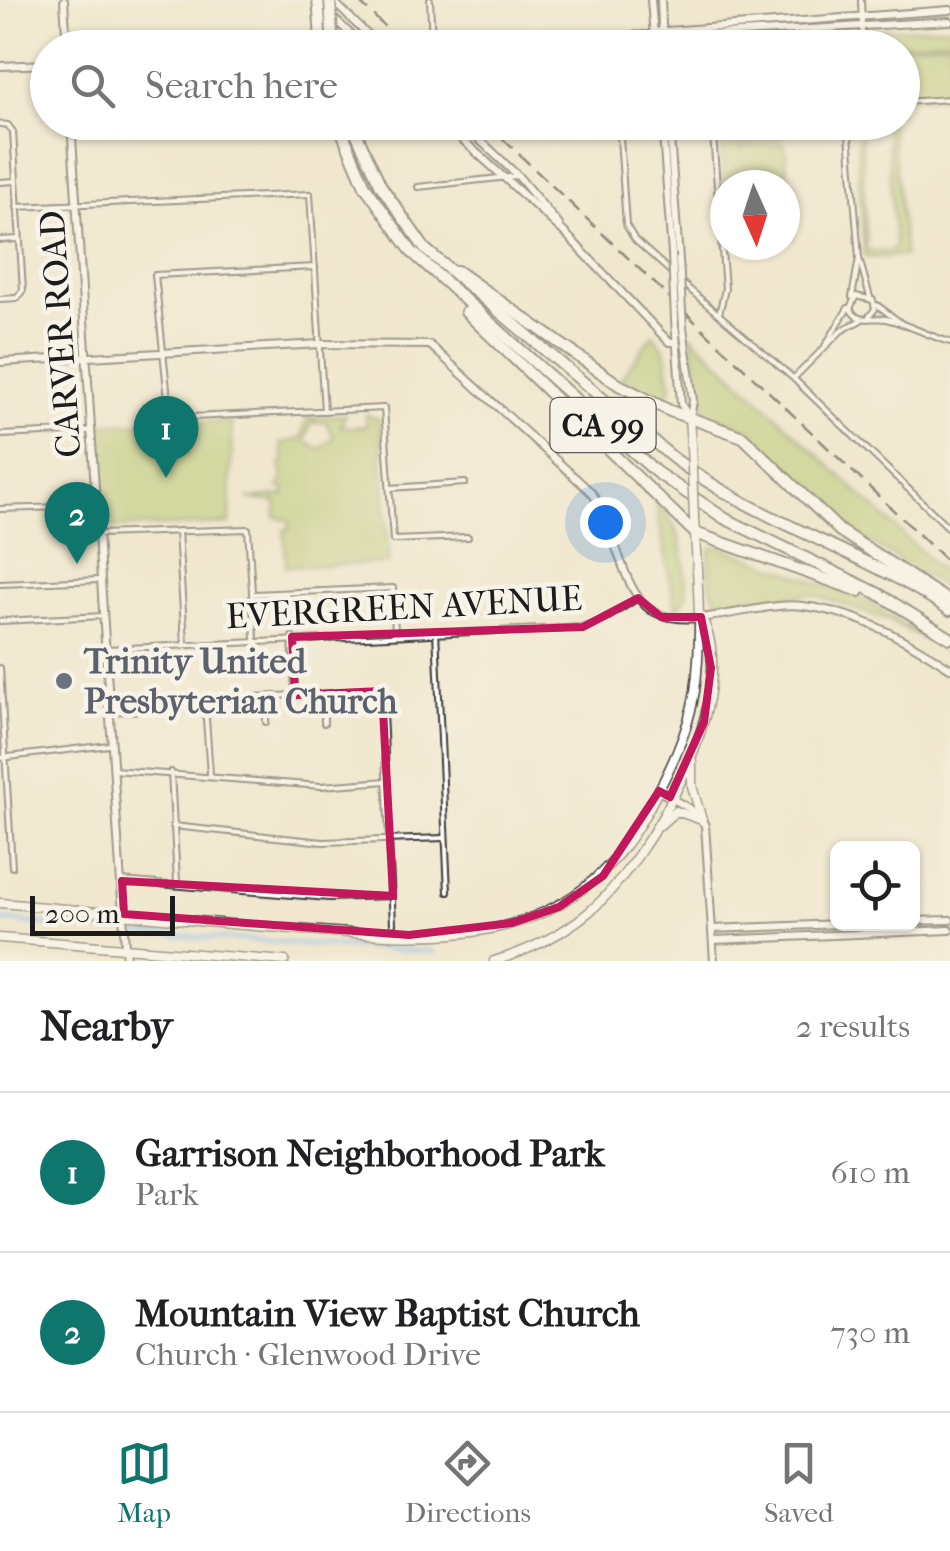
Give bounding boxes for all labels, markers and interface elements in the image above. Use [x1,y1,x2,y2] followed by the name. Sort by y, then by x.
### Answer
[30,30,920,140] search box
[65,58,120,113] icon: search
[145,63,338,108] text: Search here
[710,170,800,260] north arrow
[31,209,90,459] street label: CARVER ROAD
[134,396,198,478] pin: 1
[550,398,656,452] road number: CA 99
[44,482,110,564] pin: 2
[580,497,631,548] your location
[225,578,583,637] street label: EVERGREEN AVENUE
[83,641,398,722] place label: Trinity United Presbyterian Church
[53,670,75,692] marker: Trinity United Presbyterian Church
[830,841,920,931] map controls
[830,841,920,931] button: locate
[30,891,175,936] scale bar
[45,897,120,930] text: 200 m
[40,1002,172,1051] text: Nearby
[796,1008,910,1045] text: 2 results
[135,1131,605,1176] text: Garrison Neighborhood Park
[67,1154,78,1191] text: 1
[830,1154,910,1191] text: 610 m
[135,1176,199,1213] text: Park
[135,1291,640,1336] text: Mountain View Baptist Church
[64,1314,81,1351] text: 2
[830,1314,910,1351] text: 730 m
[135,1336,481,1373] text: Church · Glenwood Drive
[117,1436,172,1529] tab: Map
[405,1436,531,1529] tab: Directions
[764,1436,833,1529] tab: Saved

